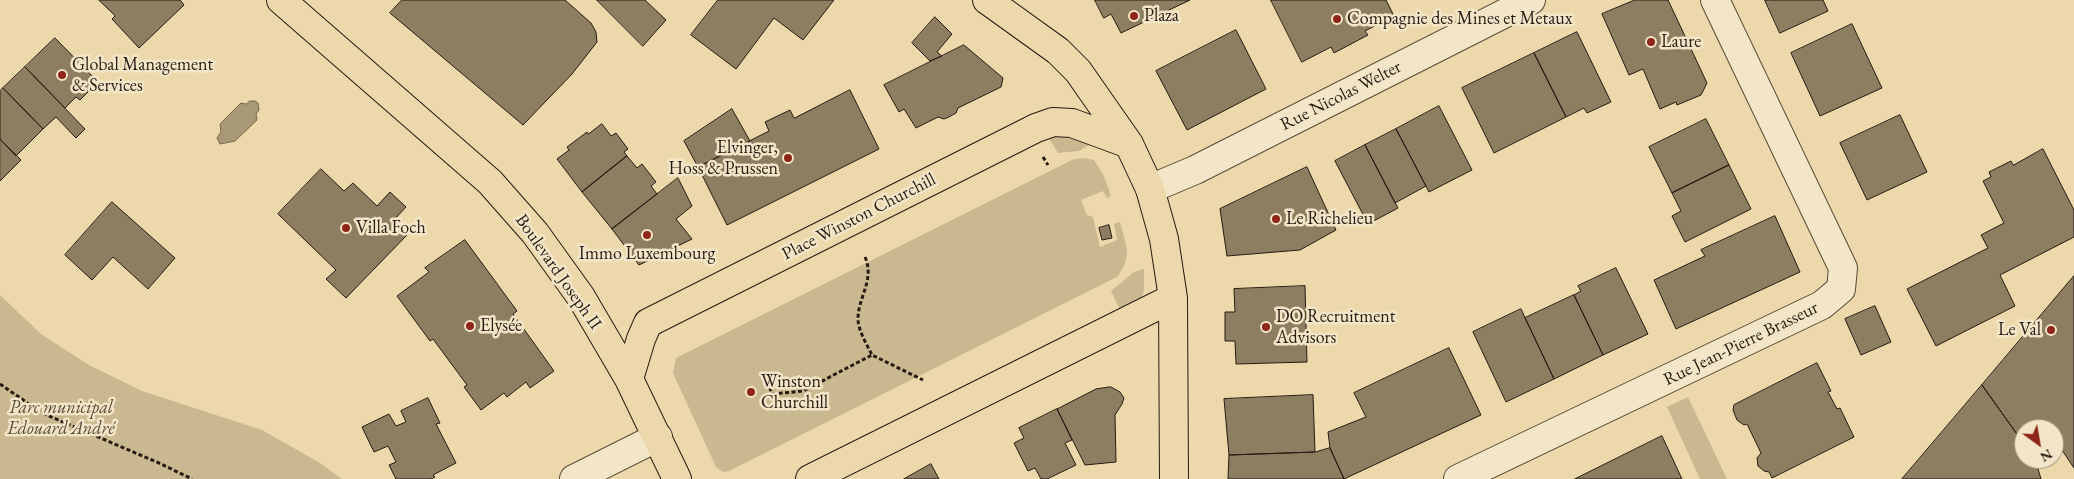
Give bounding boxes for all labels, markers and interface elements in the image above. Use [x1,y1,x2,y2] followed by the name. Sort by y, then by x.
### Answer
[1144,5,1179,27] place label: Plaza
[1347,8,1573,30] place label: Compagnie des Mines et Metaux
[1128,10,1140,22] marker: Plaza
[1331,13,1343,25] marker: Compagnie des Mines et Metaux
[1661,31,1701,53] place label: Laure
[1645,36,1657,48] marker: Laure
[72,54,213,96] place label: Global Management & Services
[1277,56,1405,136] street label: Rue Nicolas Welter
[56,69,68,81] marker: Global Management & Services
[668,137,778,180] place label: Elvinger, Hoss & Prussen
[782,152,794,164] marker: Elvinger, Hoss & Prussen
[778,169,940,265] street label: Place Winston Churchill
[1286,208,1373,230] place label: Le Richelieu
[510,210,606,334] street label: Boulevard Joseph II
[1270,213,1282,225] marker: Le Richelieu
[356,217,426,239] place label: Villa Foch
[340,222,352,234] marker: Villa Foch
[641,229,653,241] marker: Immo Luxembourg
[579,243,715,265] place label: Immo Luxembourg
[1660,297,1822,391] street label: Rue Jean-Pierre Brasseur
[1276,306,1395,348] place label: DO Recruitment Advisors
[480,315,522,337] place label: Elysée
[1998,319,2041,341] place label: Le Val
[464,320,476,332] marker: Elysée
[1260,321,1272,333] marker: DO Recruitment Advisors
[2045,324,2057,336] marker: Le Val
[761,371,828,414] place label: Winston Churchill
[745,386,757,398] marker: Winston Churchill
[7,397,115,439] park label: Parc municipal Edouard André
[2014,419,2064,469] north arrow
[2037,445,2056,467] text: N

